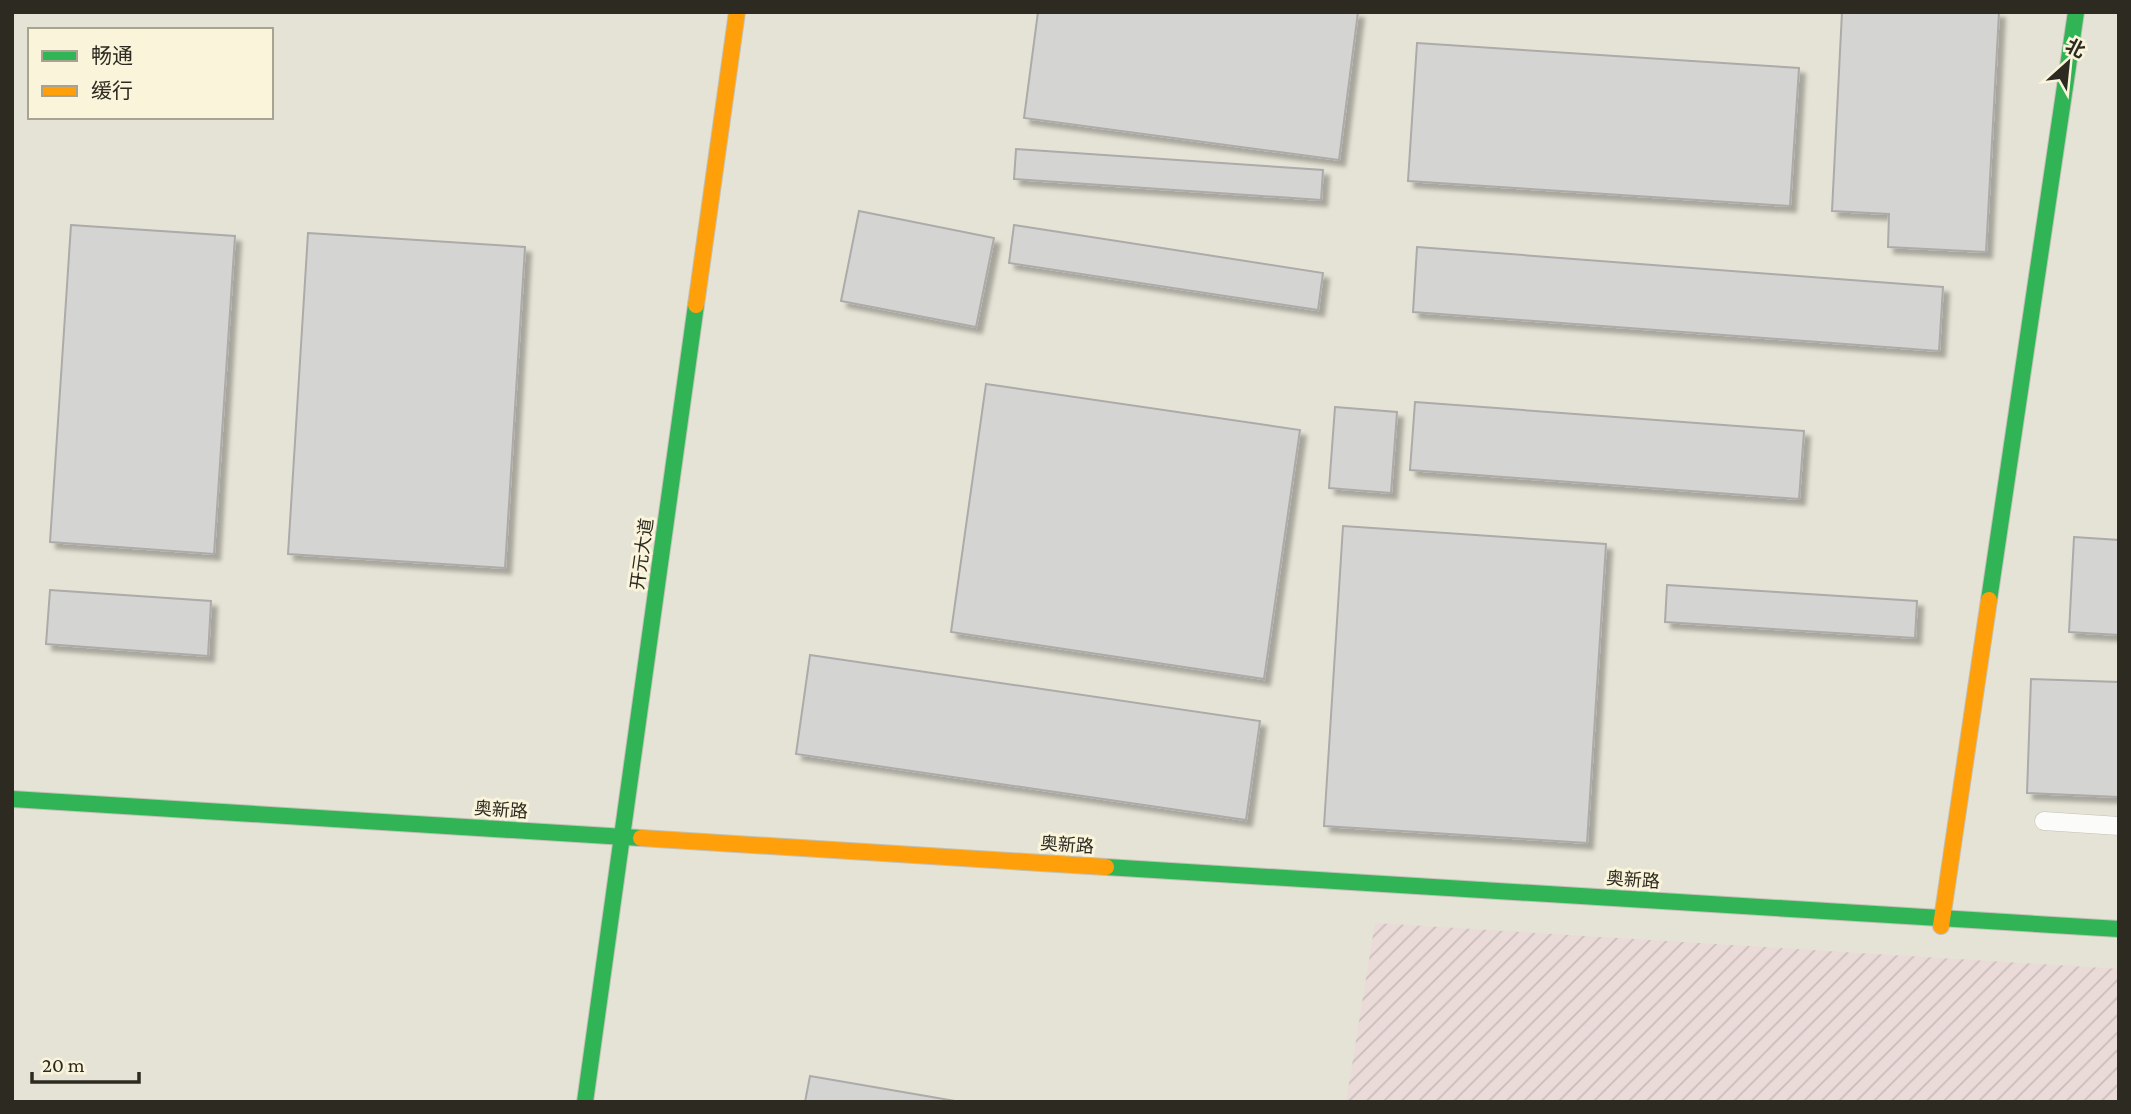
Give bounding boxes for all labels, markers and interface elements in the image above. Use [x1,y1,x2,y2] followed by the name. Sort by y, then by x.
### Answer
[28,28,273,119] legend
[2033,28,2103,98] north arrow
[2062,35,2089,62] text: 北
[91,44,133,68] text: 畅通
[91,79,133,103] text: 缓行
[627,517,657,591] street label: 开元大道
[473,798,529,822] street label: 奥新路
[1039,833,1095,857] street label: 奥新路
[1605,868,1661,892] street label: 奥新路
[32,1040,138,1084] scale bar
[42,1053,85,1077] text: 20 m

